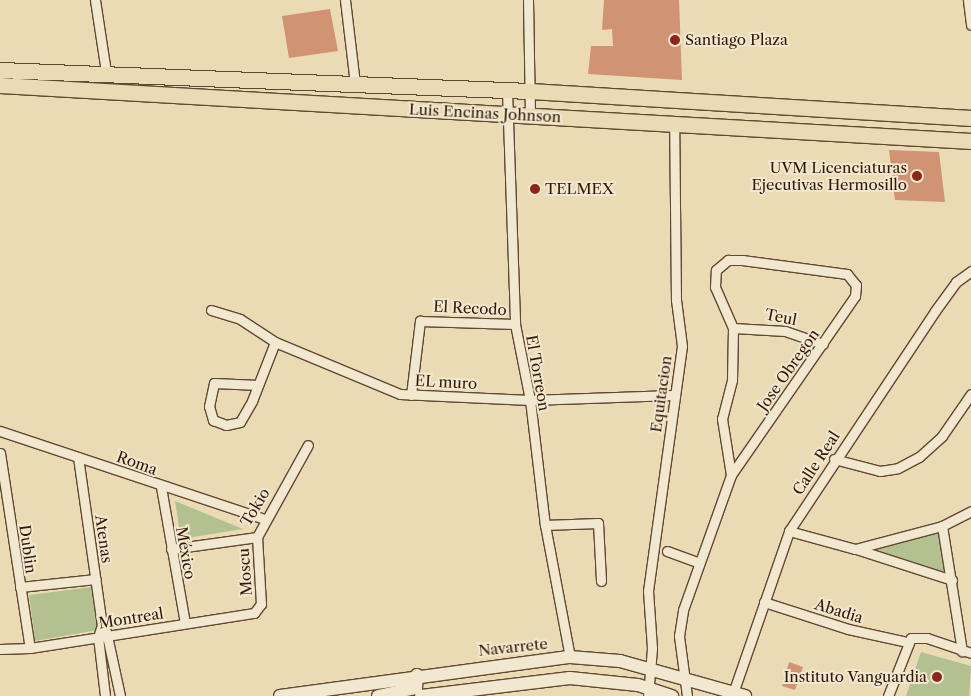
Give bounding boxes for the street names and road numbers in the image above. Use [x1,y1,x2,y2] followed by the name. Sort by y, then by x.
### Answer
[408,100,562,126] street label: Luis Encinas Johnson
[433,297,507,319] street label: El Recodo
[764,305,798,329] street label: Teul
[753,326,823,414] street label: Jose Obregon
[522,333,554,413] street label: El Torreon
[647,354,675,434] street label: Equitacion
[414,371,478,393] street label: EL muro
[789,428,843,498] street label: Calle Real
[114,447,160,479] street label: Roma
[237,485,273,529] street label: Tokio
[92,514,116,564] street label: Atenas
[16,524,40,574] street label: Dublin
[173,525,199,581] street label: México
[234,548,256,596] street label: Moscu
[813,595,865,627] street label: Abadia
[97,604,165,632] street label: Montreal
[477,634,549,660] street label: Navarrete

